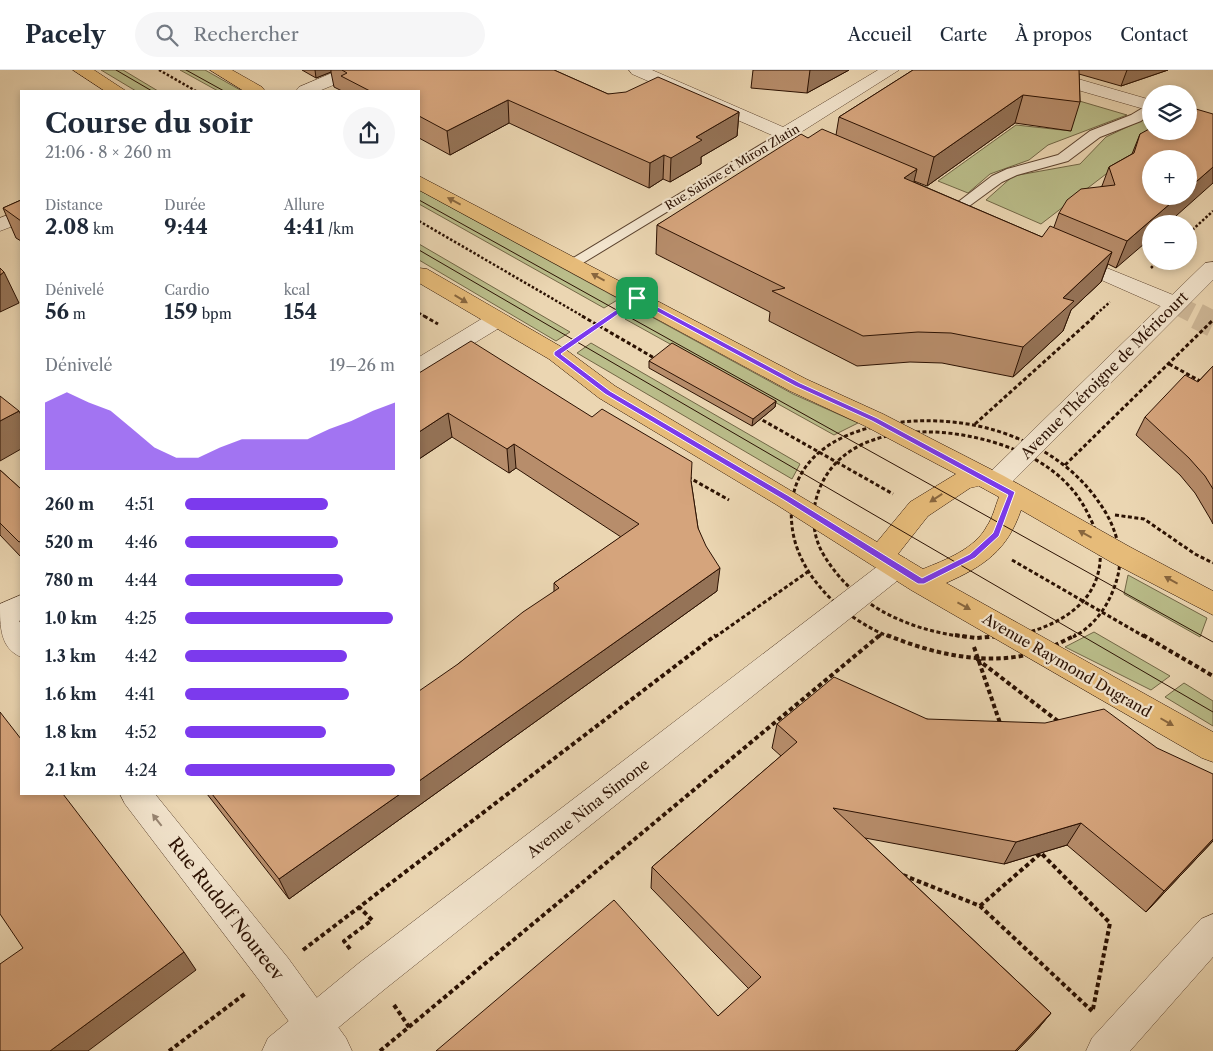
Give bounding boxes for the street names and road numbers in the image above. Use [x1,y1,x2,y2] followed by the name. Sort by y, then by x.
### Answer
[662,121,802,213] street label: Rue Sabine et Miron Zlatin
[1016,287,1192,463] street label: Avenue Théroigne de Méricourt
[978,608,1155,721] street label: Avenue Raymond Dugrand
[522,754,653,862] street label: Avenue Nina Simone
[163,833,289,985] street label: Rue Rudolf Noureev

